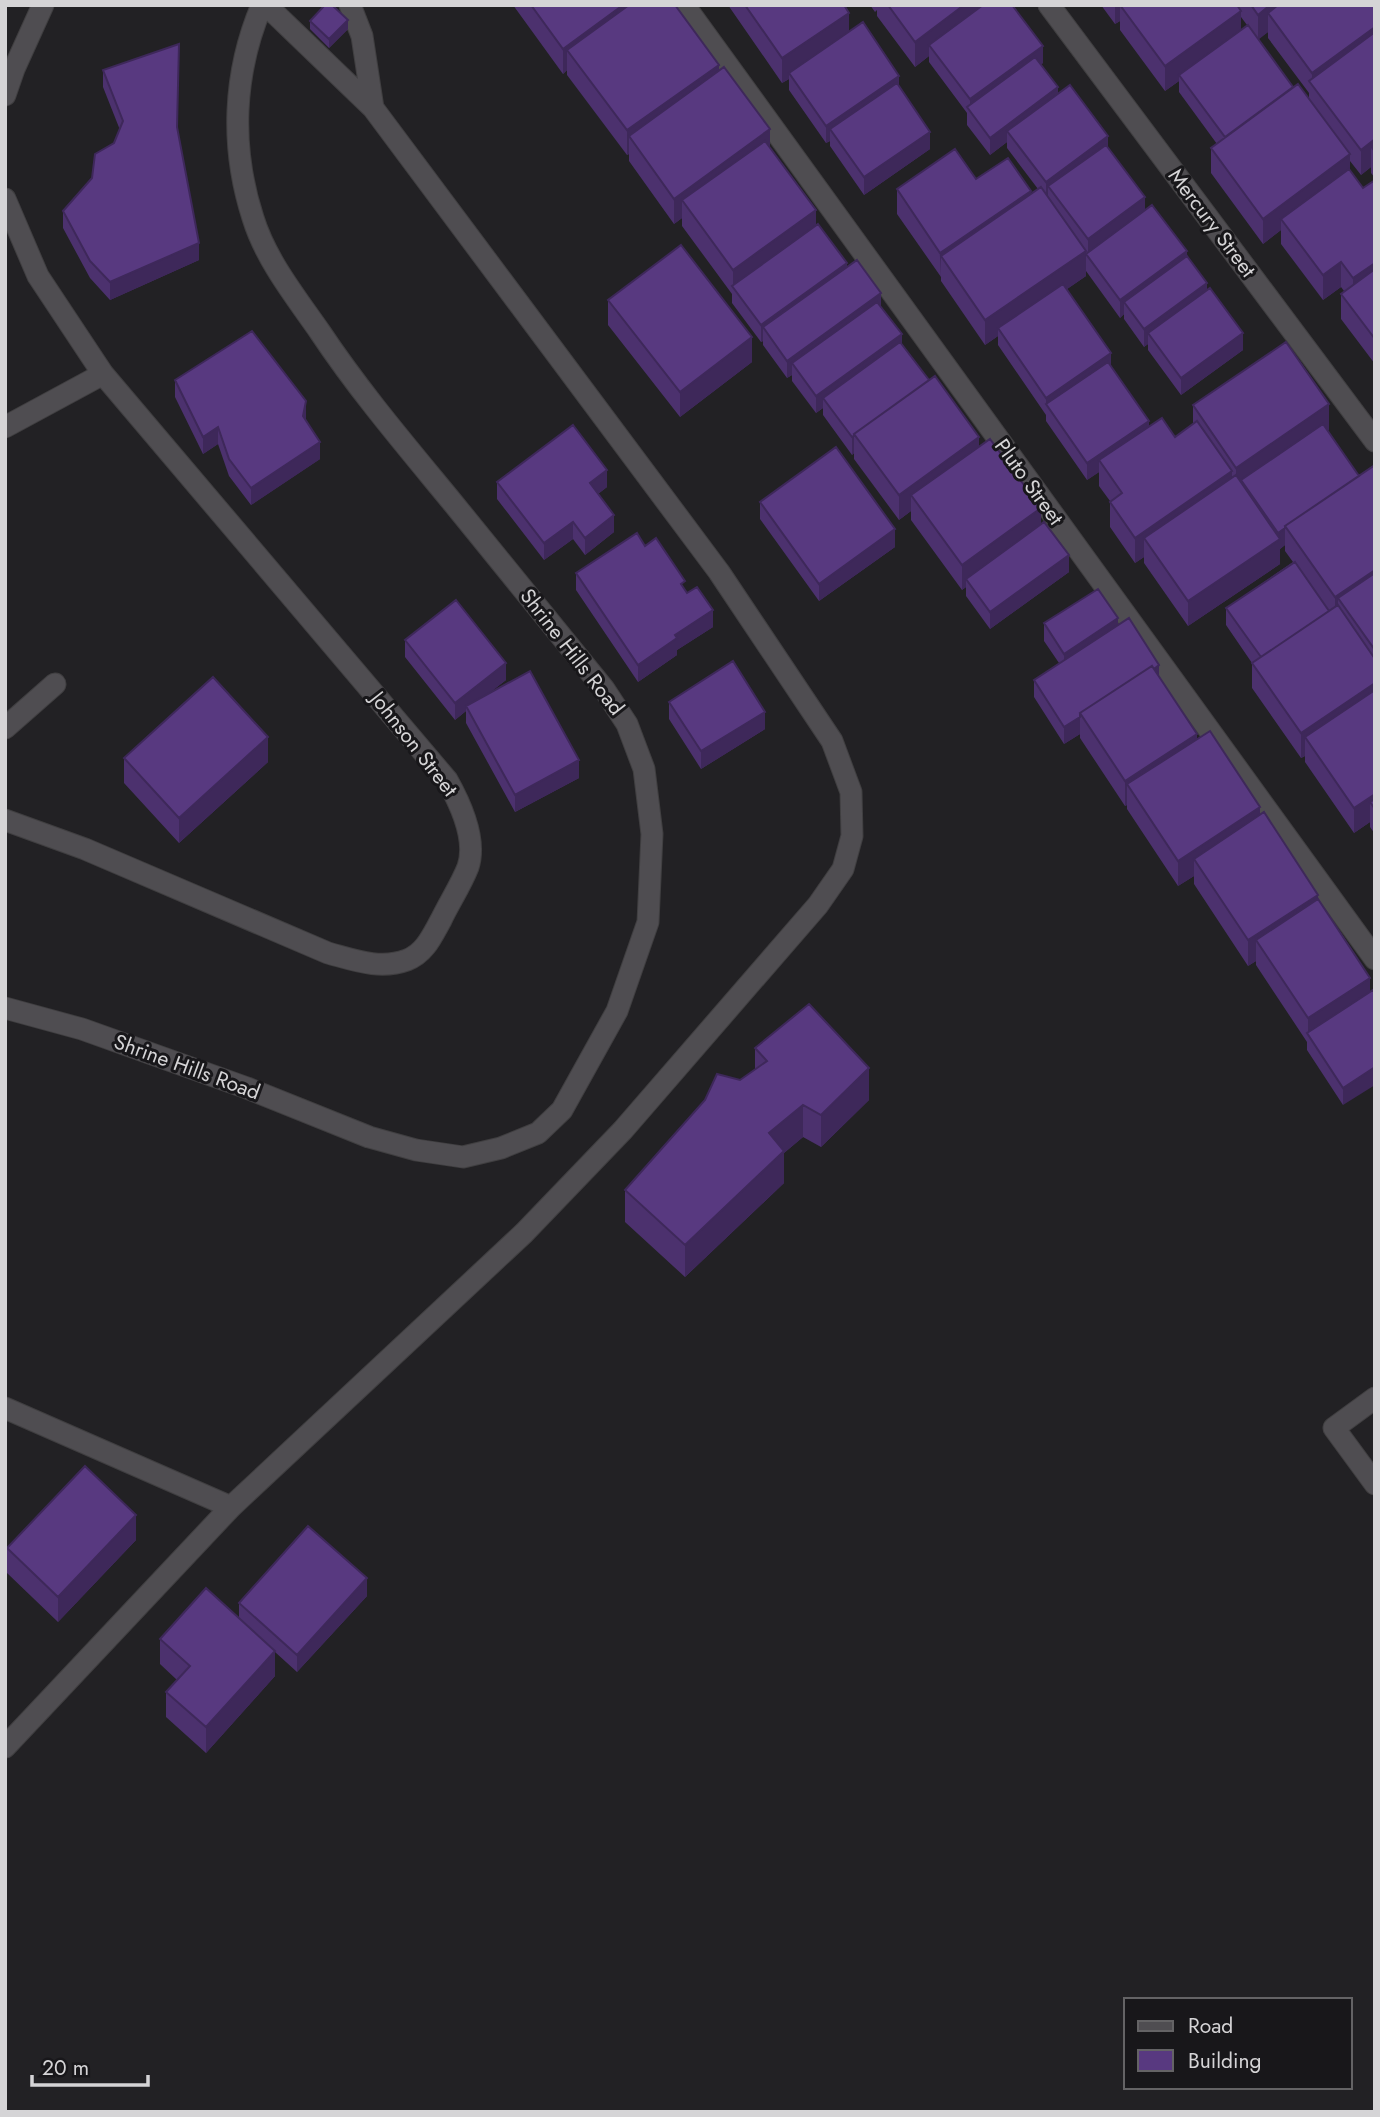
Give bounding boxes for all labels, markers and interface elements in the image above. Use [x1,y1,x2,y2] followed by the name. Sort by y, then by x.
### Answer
[1161,162,1263,284] street label: Mercury Street
[987,433,1071,531] street label: Pluto Street
[513,582,631,722] street label: Shrine Hills Road
[362,683,465,803] street label: Johnson Street
[110,1027,264,1107] street label: Shrine Hills Road
[1124,1998,1352,2089] legend
[1188,2011,1233,2041] text: Road
[32,2044,147,2088] scale bar
[1188,2046,1261,2076] text: Building
[42,2053,89,2083] text: 20 m

